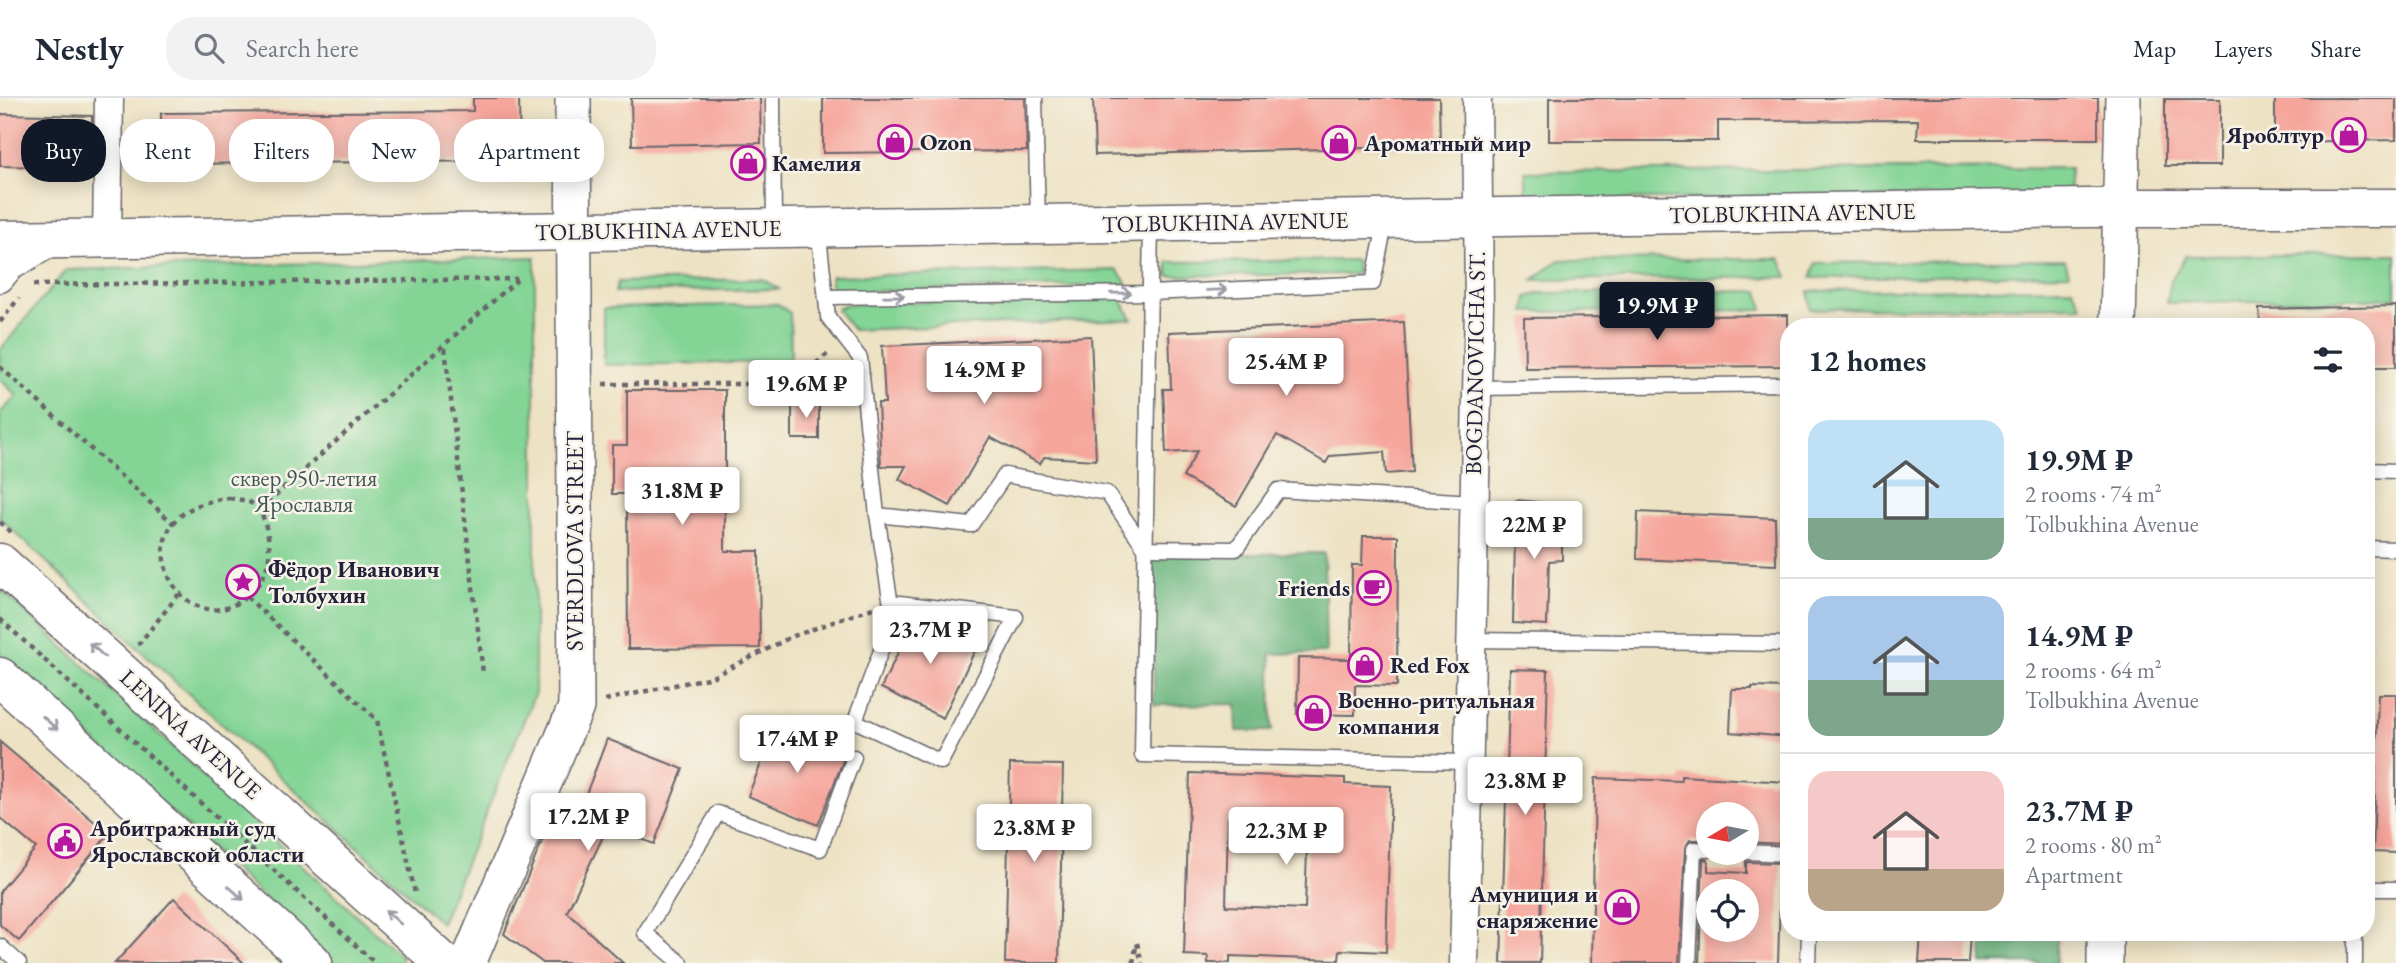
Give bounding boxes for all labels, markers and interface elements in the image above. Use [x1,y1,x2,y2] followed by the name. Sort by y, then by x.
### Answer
[166,17,656,80] search box
[35,27,124,70] text: Nestly
[190,29,228,67] icon: search
[246,31,359,65] text: Search here
[2133,33,2176,64] text: Map
[2214,33,2273,64] text: Layers
[2311,33,2361,64] text: Share
[2330,116,2368,154] shop icon: Яроблтур
[21,119,106,182] chip: Buy
[120,119,215,182] chip: Rent
[229,119,334,182] chip: Filters
[348,119,440,182] chip: New
[454,119,604,182] chip: Apartment
[2225,120,2324,150] place label: Яроблтур
[876,123,914,161] shop icon: Ozon
[1320,124,1358,162] shop icon: Ароматный мир
[920,127,972,157] place label: Ozon
[1363,128,1531,158] place label: Ароматный мир
[729,144,767,182] shop icon: Камелия
[772,148,861,178] place label: Камелия
[1668,196,1916,230] street label: TOLBUKHINA AVENUE
[1101,205,1349,239] street label: TOLBUKHINA AVENUE
[534,213,782,247] street label: TOLBUKHINA AVENUE
[1458,251,1492,475] street label: BOGDANOVICHA ST.
[1592,282,1722,342] pin: 19.9M ₽
[1206,283,1229,296] one-way arrow
[1110,286,1133,300] one-way arrow
[882,289,905,303] one-way arrow
[1616,290,1698,320] text: 19.9M ₽
[1221,338,1351,398] pin: 25.4M ₽
[1808,341,1926,380] text: 12 homes
[2309,341,2347,379] icon: filters
[919,346,1049,406] pin: 14.9M ₽
[1245,346,1327,376] text: 25.4M ₽
[943,354,1025,384] text: 14.9M ₽
[741,360,871,420] pin: 19.6M ₽
[765,368,847,398] text: 19.6M ₽
[560,430,590,651] street label: SVERDLOVA STREET
[2025,440,2133,479] text: 19.9M ₽
[1864,448,1948,532] icon: home
[231,463,377,519] park label: сквер 950-летия Ярославля
[617,468,747,527] pin: 31.8M ₽
[641,475,723,505] text: 31.8M ₽
[2025,479,2162,509] text: 2 rooms · 74 m²
[1485,502,1583,561] pin: 22M ₽
[1501,509,1567,539] text: 22M ₽
[2025,509,2199,539] text: Tolbukhina Avenue
[268,554,440,610] place label: Фёдор Иванович Толбухин
[224,563,262,601] place icon: Фёдор Иванович Толбухин
[1355,569,1393,607] cafe icon: Friends
[1278,573,1350,603] place label: Friends
[865,606,995,666] pin: 23.7M ₽
[889,614,971,644] text: 23.7M ₽
[2025,616,2133,655] text: 14.9M ₽
[1864,624,1948,708] icon: home
[88,642,106,658] one-way arrow
[1346,646,1384,684] shop icon: Red Fox
[1390,650,1470,680] place label: Red Fox
[2025,655,2162,685] text: 2 rooms · 64 m²
[114,662,268,806] street label: LENINA AVENUE
[1338,685,1535,741] place label: Военно-ритуальная компания
[2025,685,2199,715] text: Tolbukhina Avenue
[1295,694,1333,732] shop icon: Военно-ритуальная компания
[41,715,59,731] one-way arrow
[732,716,862,775] pin: 17.4M ₽
[756,723,838,753] text: 17.4M ₽
[1460,758,1590,817] pin: 23.8M ₽
[1484,765,1566,795] text: 23.8M ₽
[2025,791,2133,830] text: 23.7M ₽
[523,794,653,853] pin: 17.2M ₽
[1864,799,1948,883] icon: home
[547,801,629,831] text: 17.2M ₽
[1696,802,1759,864] north arrow
[1696,802,1759,942] map controls
[969,804,1099,864] pin: 23.8M ₽
[1221,808,1351,867] pin: 22.3M ₽
[993,812,1075,842] text: 23.8M ₽
[89,813,305,869] place label: Арбитражный суд Ярославской области
[1245,815,1327,845] text: 22.3M ₽
[46,822,84,860] public building icon: Арбитражный суд Ярославской области
[2025,830,2162,860] text: 2 rooms · 80 m²
[2025,860,2123,890] text: Apartment
[1469,879,1598,935] place label: Амуниция и снаряжение
[1696,879,1759,942] button: locate
[227,885,245,901] one-way arrow
[1603,888,1641,926] shop icon: Амуниция и снаряжение
[385,909,403,925] one-way arrow

